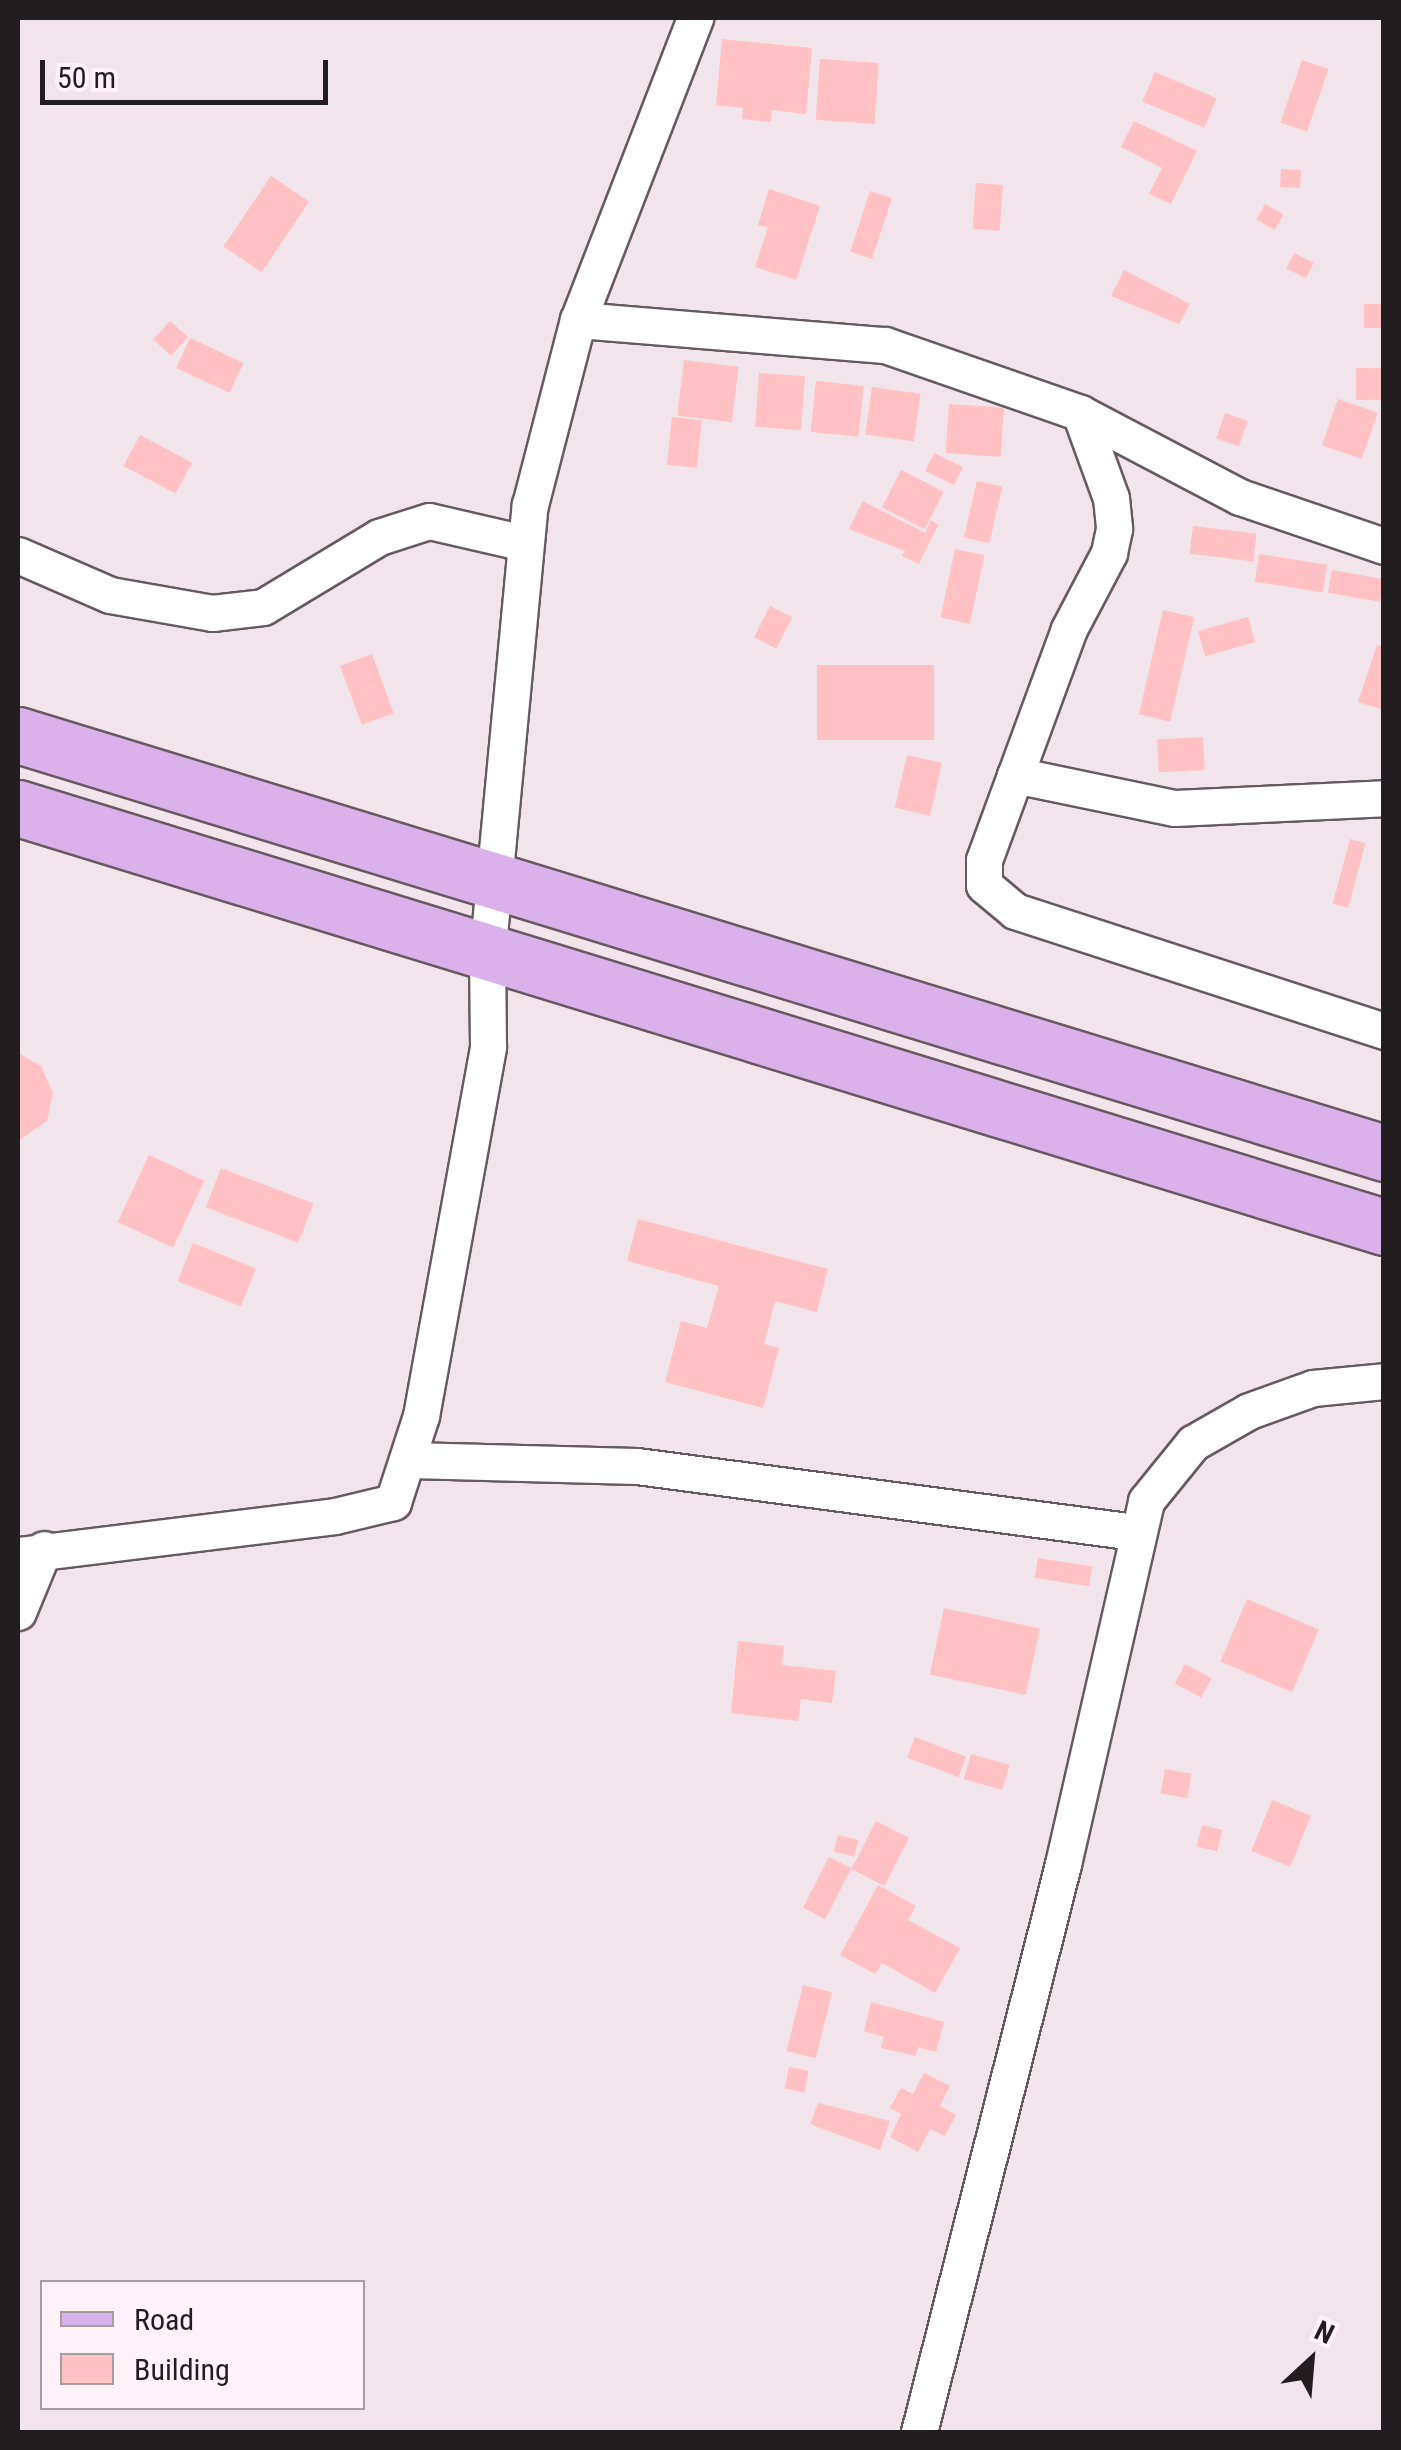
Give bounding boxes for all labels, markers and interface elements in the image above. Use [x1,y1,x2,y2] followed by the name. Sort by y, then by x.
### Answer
[45,40,332,102] scale bar
[57,60,116,95] text: 50 m
[40,2280,365,2410] legend
[134,2302,194,2337] text: Road
[1261,2310,1361,2410] north arrow
[1309,2314,1339,2351] text: N
[134,2352,230,2387] text: Building

